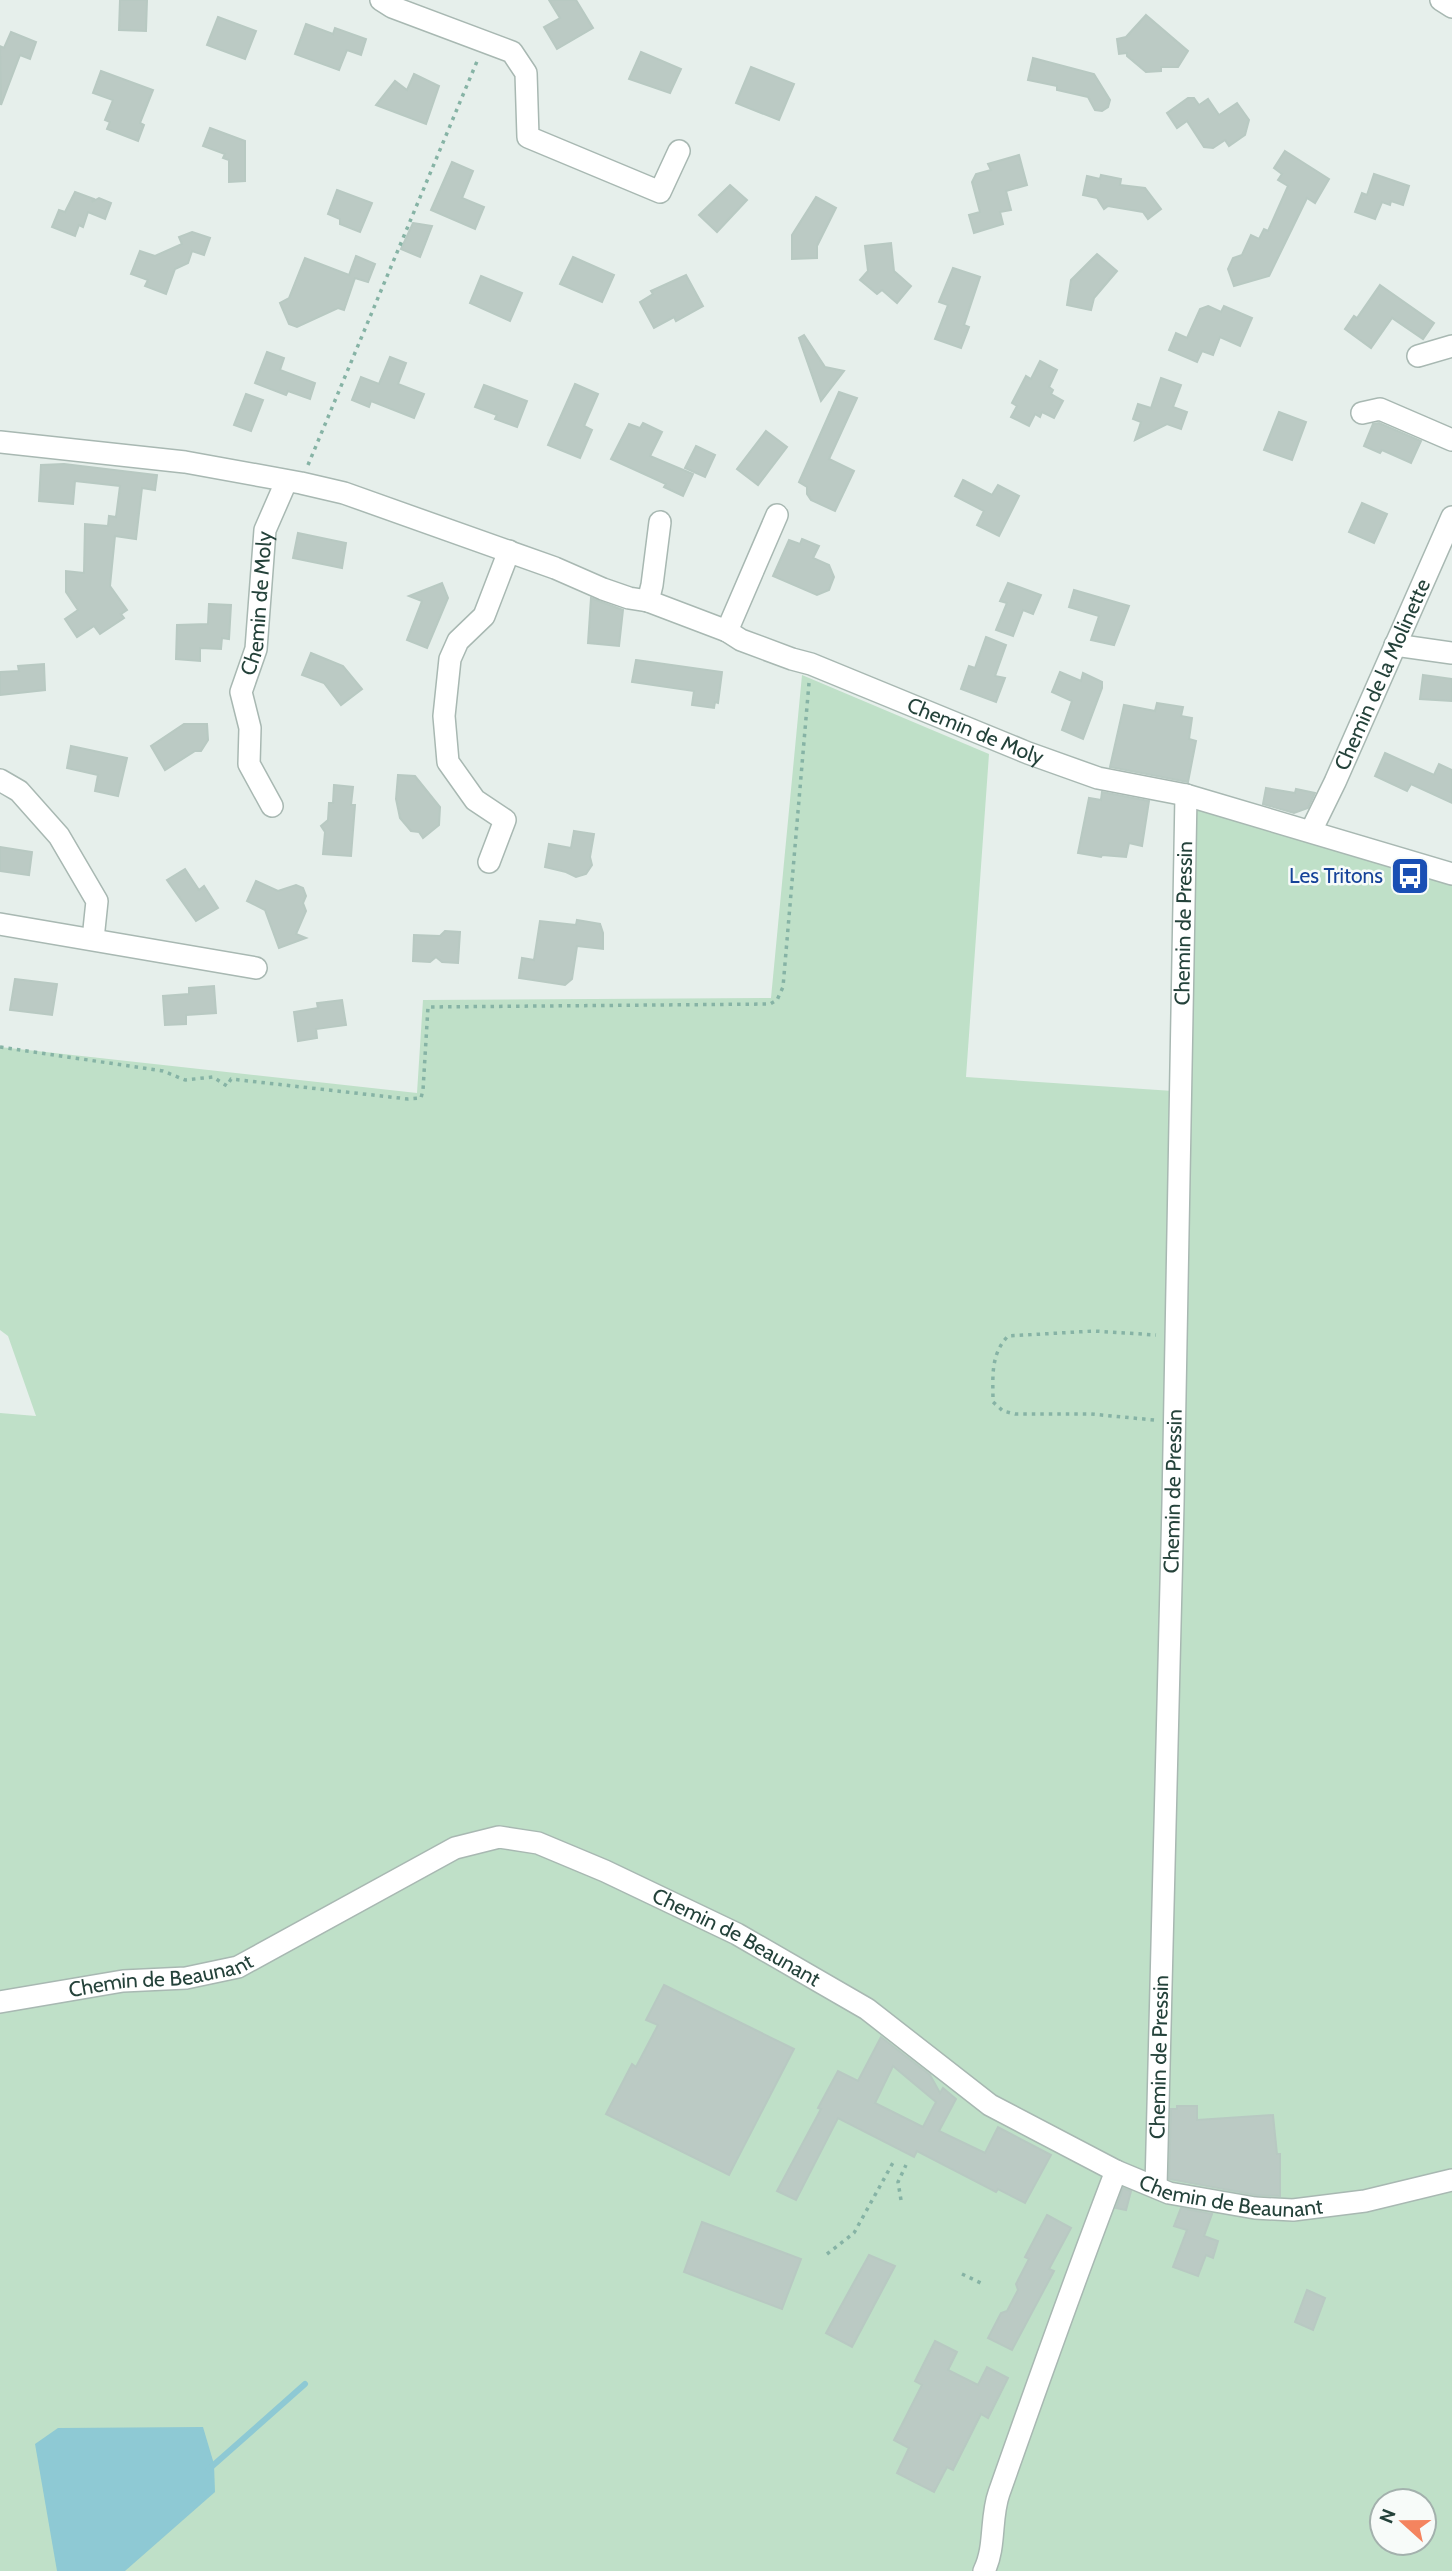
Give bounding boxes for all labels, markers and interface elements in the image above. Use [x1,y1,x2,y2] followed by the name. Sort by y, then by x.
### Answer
[235,530,277,679] street label: Chemin de Moly
[1329,575,1435,774] street label: Chemin de la Molinette
[903,692,1048,770] street label: Chemin de Moly
[1169,841,1197,1006] street label: Chemin de Pressin
[1389,855,1431,897] bus stop icon: Les Tritons
[1289,863,1383,888] place label: Les Tritons
[1158,1409,1187,1574] street label: Chemin de Pressin
[648,1882,825,1991] street label: Chemin de Beaunant
[67,1948,257,2002] street label: Chemin de Beaunant
[1144,1975,1173,2139] street label: Chemin de Pressin
[1136,2169,1324,2222] street label: Chemin de Beaunant
[1368,2487,1438,2557] north arrow
[1374,2506,1401,2526] text: N

